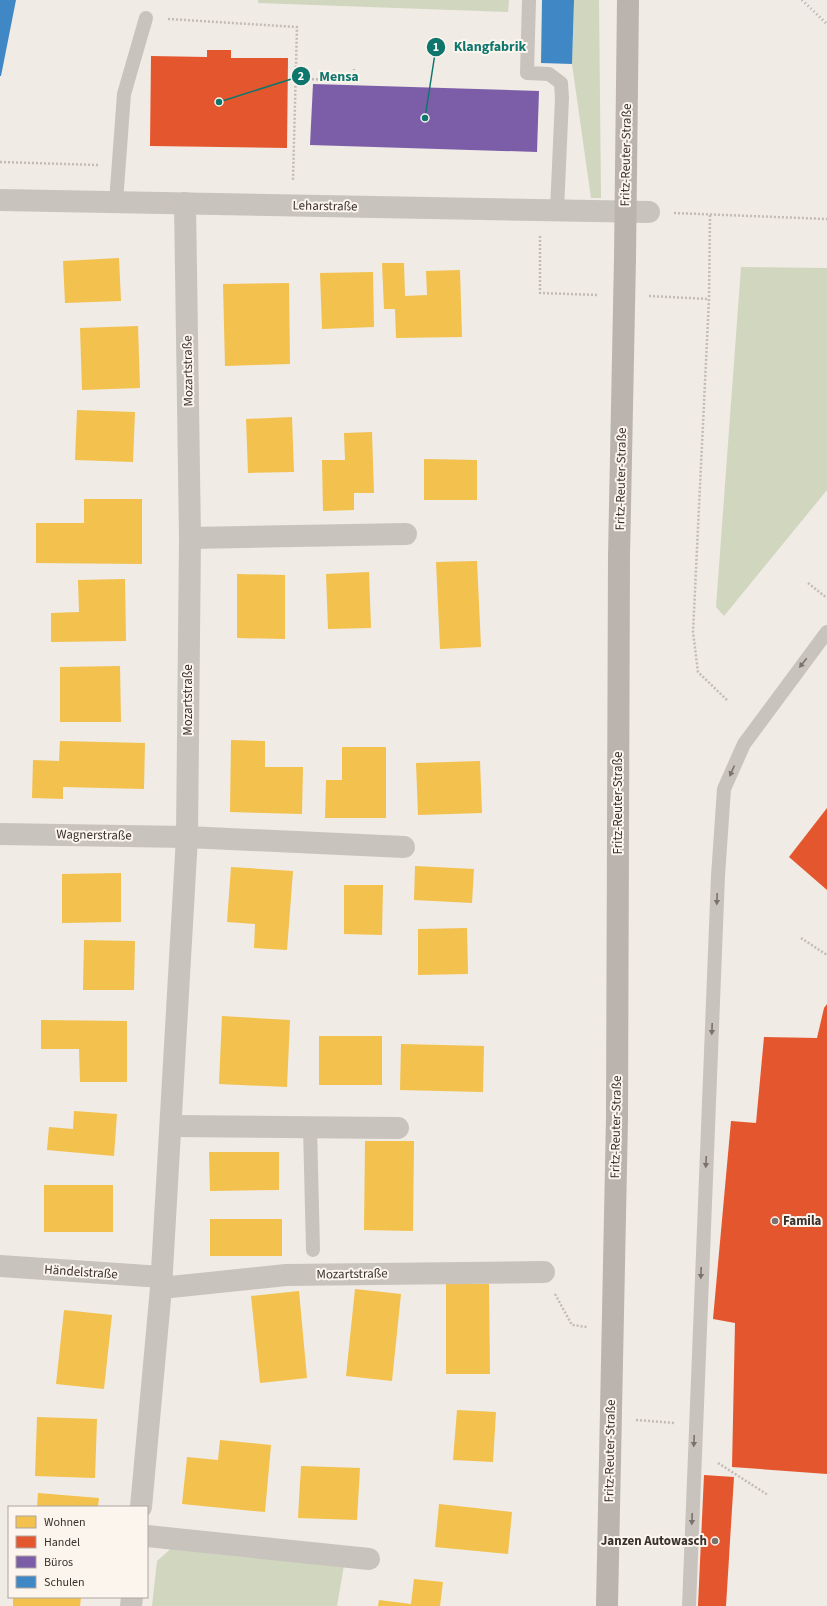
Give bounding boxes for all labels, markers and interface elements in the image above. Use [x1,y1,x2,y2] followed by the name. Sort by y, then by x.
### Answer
[426,34,534,60] callout: Klangfabrik
[454,37,527,57] text: Klangfabrik
[433,39,439,56] text: 1
[291,63,367,89] callout: Mensa
[319,67,359,87] text: Mensa
[298,68,304,85] text: 2
[616,103,636,207] street label: Fritz-Reuter-Straße
[292,196,358,216] street label: Leharstraße
[178,335,198,407] street label: Mozartstraße
[611,427,631,531] street label: Fritz-Reuter-Straße
[799,658,807,669] one-way arrow
[179,664,197,736] street label: Mozartstraße
[609,752,627,854] street label: Fritz-Reuter-Straße
[728,766,734,778] one-way arrow
[56,825,132,845] street label: Wagnerstraße
[714,893,720,906] one-way arrow
[709,1023,715,1036] one-way arrow
[606,1075,626,1179] street label: Fritz-Reuter-Straße
[703,1156,710,1168] one-way arrow
[783,1212,822,1230] place label: Famila
[770,1216,780,1226] marker: Famila
[44,1260,118,1284] street label: Händelstraße
[316,1264,388,1284] street label: Mozartstraße
[698,1267,705,1279] one-way arrow
[600,1399,620,1503] street label: Fritz-Reuter-Straße
[691,1435,698,1447] one-way arrow
[8,1506,148,1598] legend
[688,1513,695,1525] one-way arrow
[44,1514,86,1531] text: Wohnen
[601,1532,707,1550] place label: Janzen Autowasch
[44,1534,80,1551] text: Handel
[710,1536,720,1546] marker: Janzen Autowasch
[44,1554,73,1571] text: Büros
[44,1574,85,1591] text: Schulen

